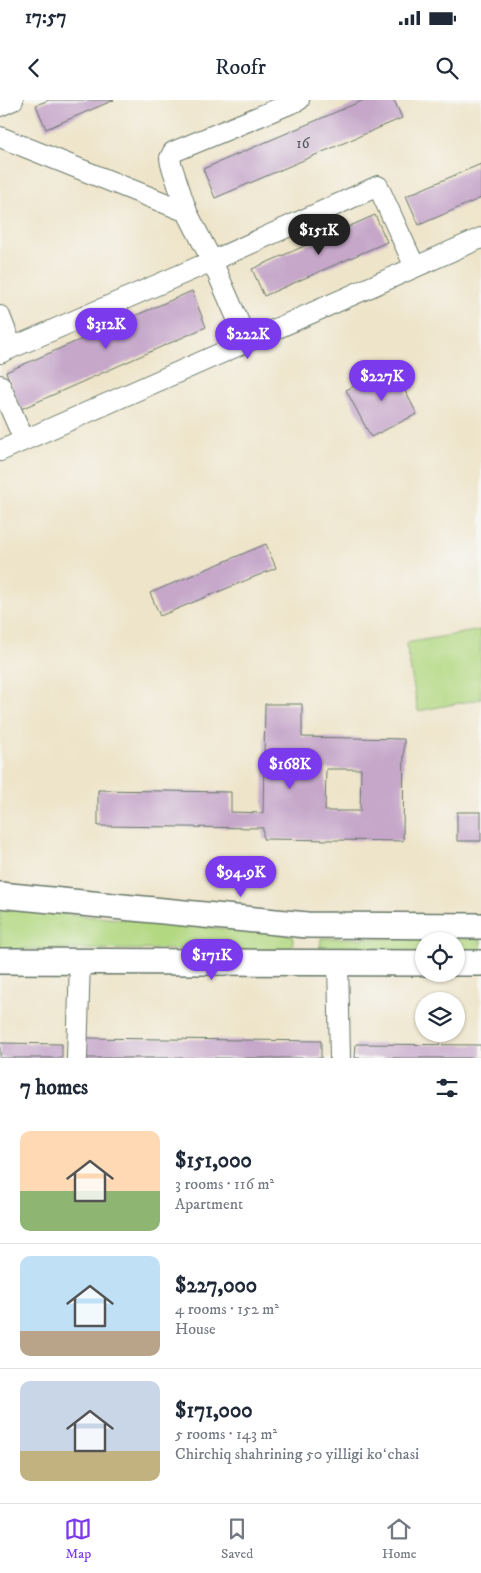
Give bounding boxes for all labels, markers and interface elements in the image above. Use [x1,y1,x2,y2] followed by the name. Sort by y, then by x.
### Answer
[25,6,66,29] text: 17:57
[20,54,48,82] icon: back
[215,54,266,81] text: Roofr
[433,54,461,82] icon: search
[296,134,311,153] house number: 16
[284,214,354,256] pin: $151K
[299,220,339,240] text: $151K
[71,308,141,350] pin: $312K
[86,314,126,334] text: $312K
[213,318,283,360] pin: $222K
[226,324,270,344] text: $222K
[347,360,417,402] pin: $227K
[360,366,404,386] text: $227K
[255,748,325,790] pin: $168K
[269,754,311,774] text: $168K
[200,856,282,898] pin: $94.9K
[216,862,266,882] text: $94.9K
[415,932,465,1042] map controls
[415,932,465,982] button: locate
[177,938,247,981] pin: $171K
[192,945,232,965] text: $171K
[415,992,465,1042] button: layers
[433,1074,461,1102] icon: filters
[20,1075,88,1101] text: 7 homes
[175,1148,252,1174] text: $151,000
[60,1151,120,1211] icon: home
[175,1174,274,1194] text: 3 rooms · 116 m²
[175,1194,243,1214] text: Apartment
[175,1273,257,1299] text: $227,000
[60,1276,120,1336] icon: home
[175,1299,279,1319] text: 4 rooms · 152 m²
[175,1319,216,1339] text: House
[175,1398,253,1424] text: $171,000
[60,1401,120,1461] icon: home
[175,1424,277,1444] text: 5 rooms · 143 m²
[175,1444,419,1464] text: Chirchiq shahrining 50 yilligi koʻchasi
[64,1515,92,1563] tab: Map
[221,1515,253,1563] tab: Saved
[382,1515,417,1563] tab: Home

